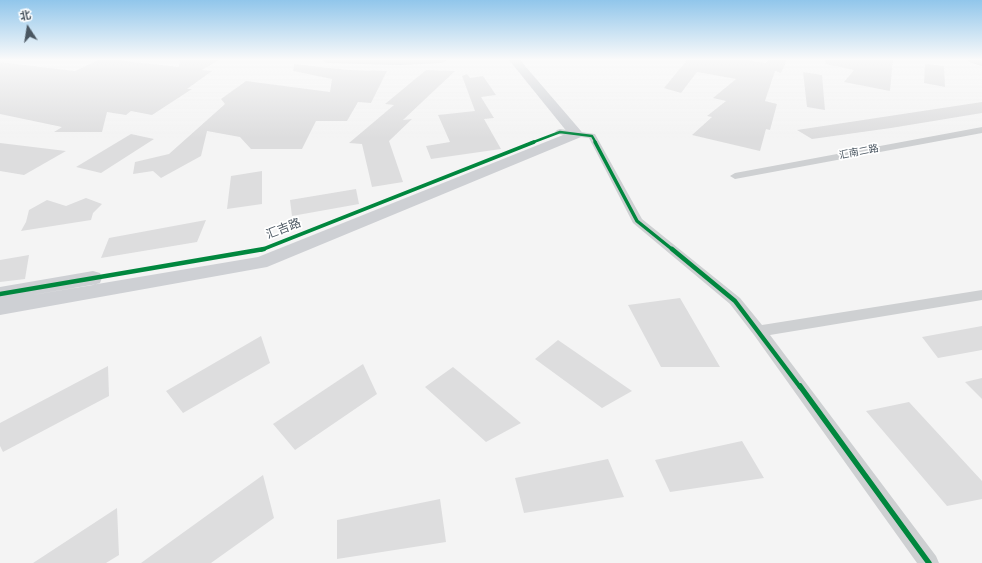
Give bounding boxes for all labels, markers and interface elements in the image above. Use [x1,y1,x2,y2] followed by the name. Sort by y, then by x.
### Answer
[8,8,48,48] north arrow
[19,8,32,24] text: 北
[838,143,880,163] street label: 汇南二路
[265,217,303,243] street label: 汇吉路

